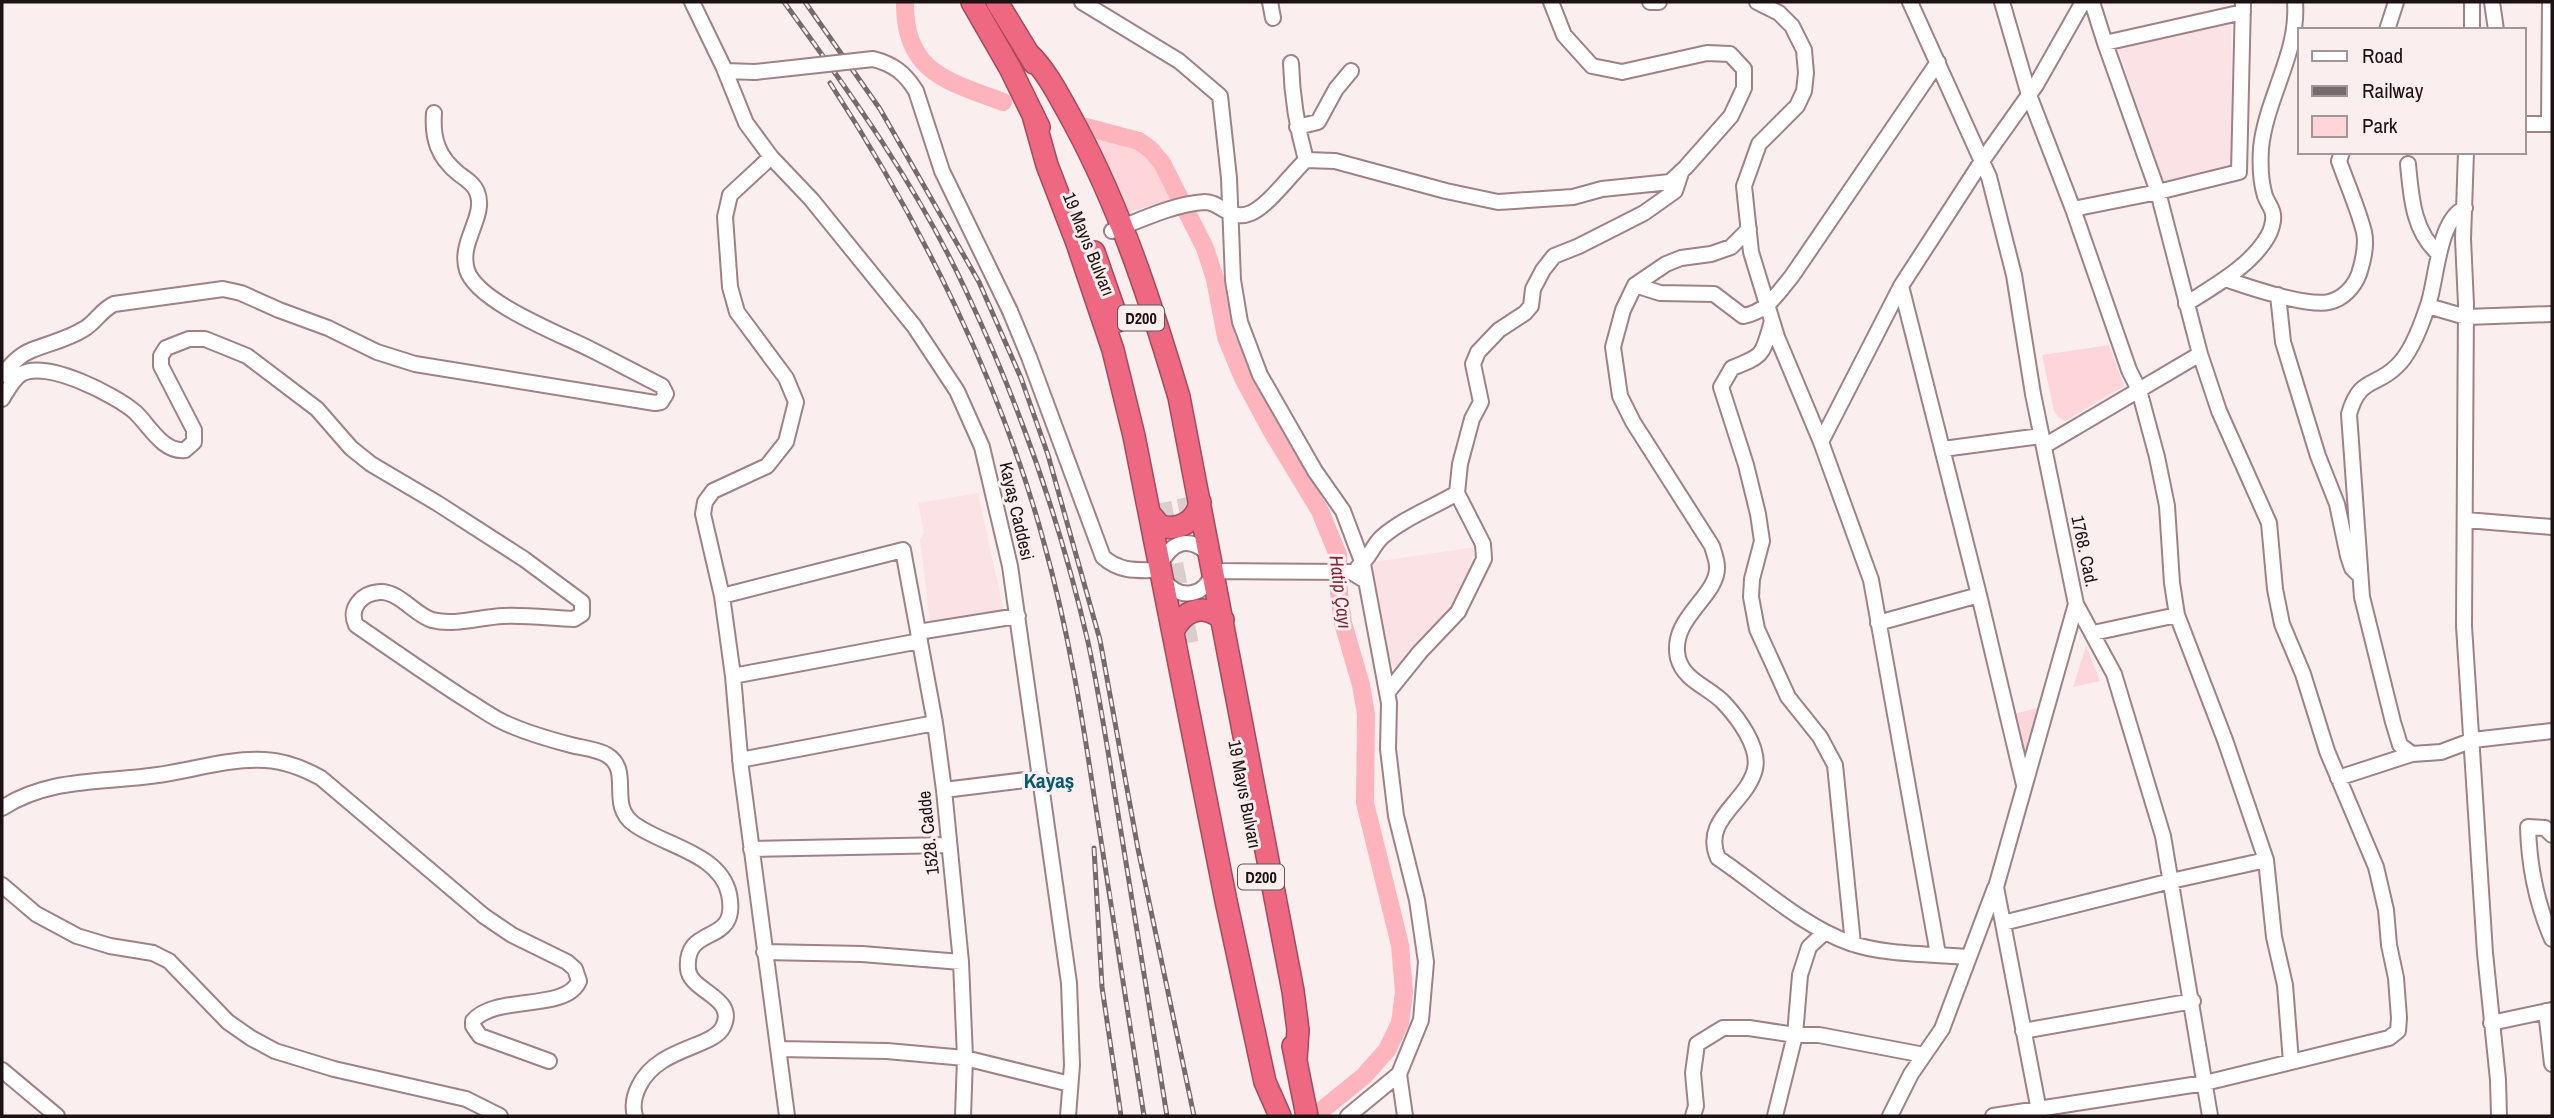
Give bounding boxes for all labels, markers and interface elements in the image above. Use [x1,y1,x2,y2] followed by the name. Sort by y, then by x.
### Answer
[2298,28,2526,154] legend
[2362,41,2403,70] text: Road
[2362,76,2424,105] text: Railway
[2362,111,2398,140] text: Park
[1057,188,1121,300] street label: 19 Mayıs Bulvarı
[1118,306,1164,330] road number: D200
[994,459,1040,563] street label: Kayaş Caddesi
[2065,513,2105,589] street label: 1768. Cad.
[1324,554,1358,630] water label: Hatip Çayı
[1222,738,1268,850] street label: 19 Mayıs Bulvarı
[1024,766,1074,795] district label: Kayaş
[911,790,945,876] street label: 1528. Cadde
[1238,864,1284,890] road number: D200

